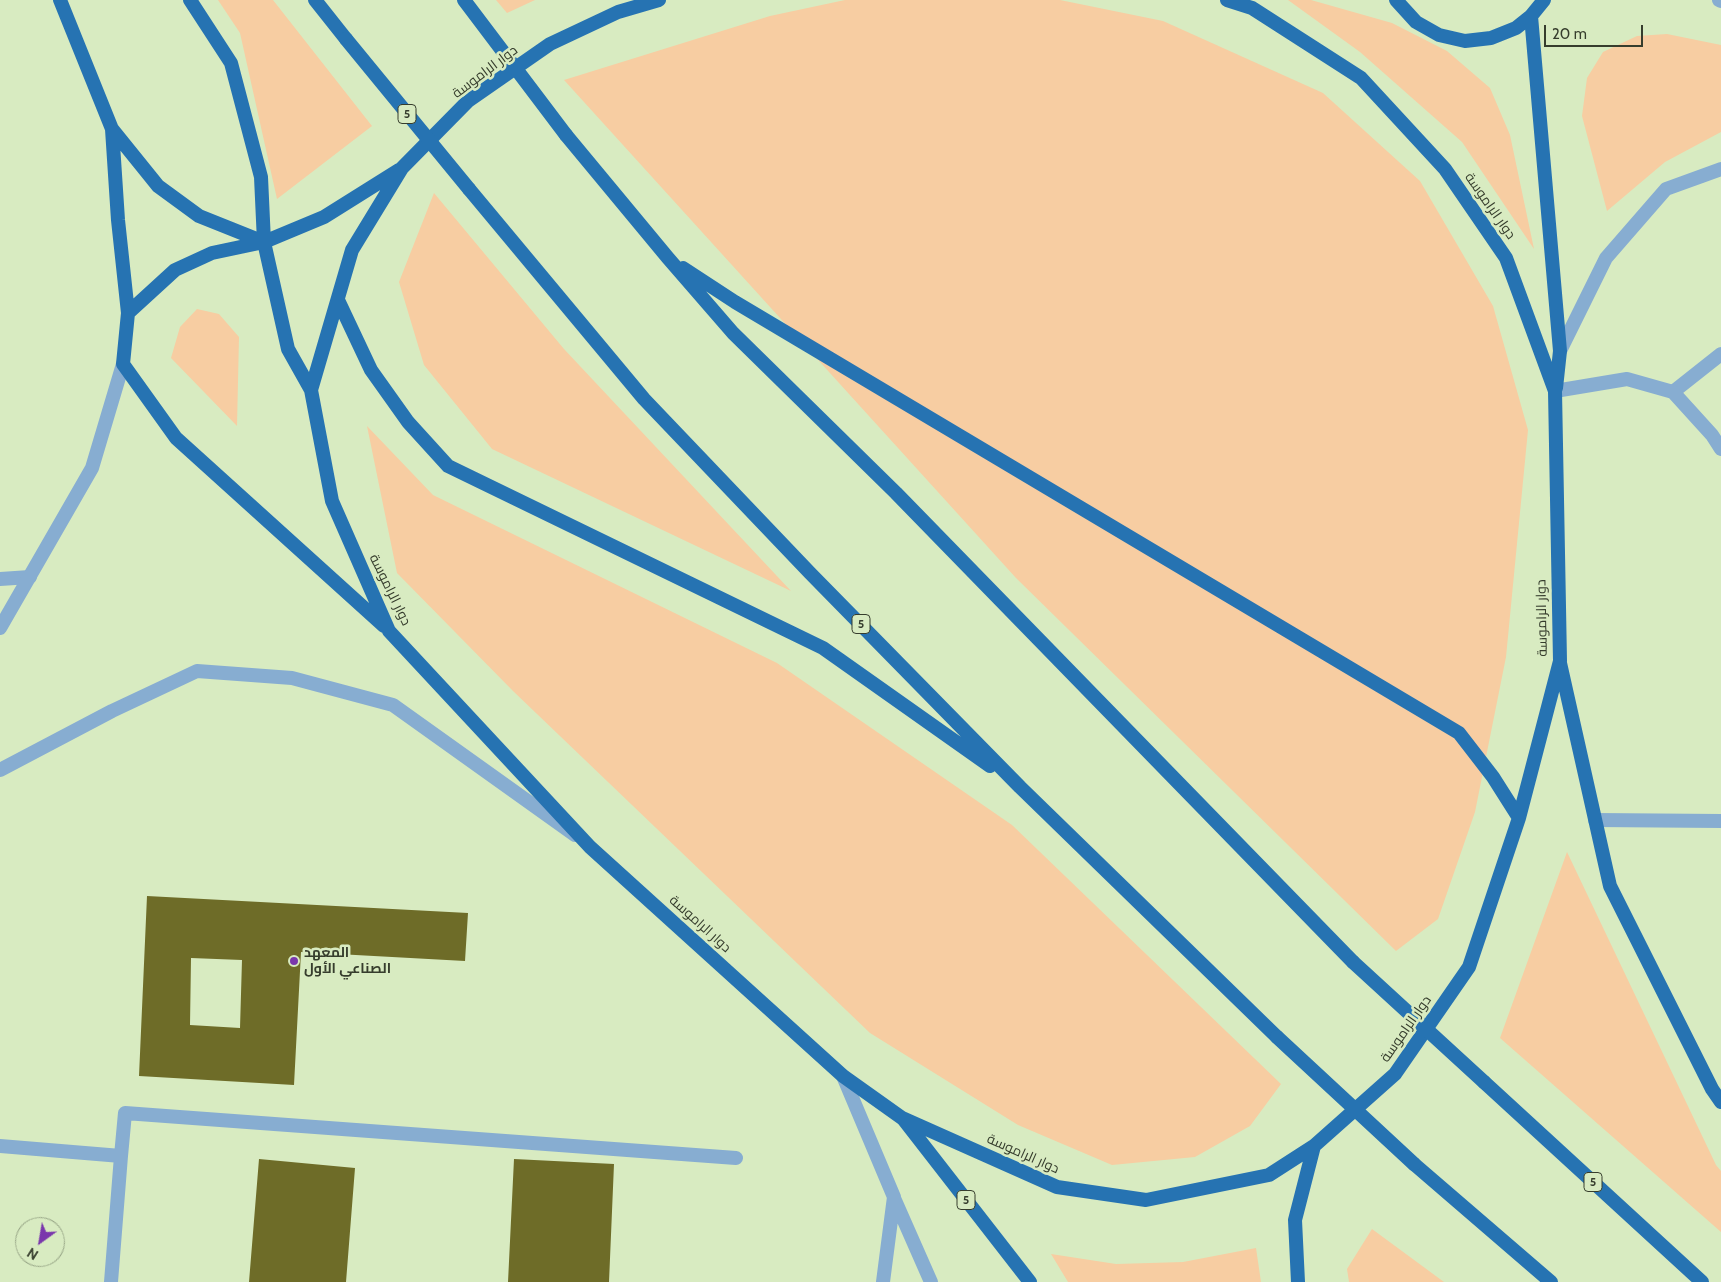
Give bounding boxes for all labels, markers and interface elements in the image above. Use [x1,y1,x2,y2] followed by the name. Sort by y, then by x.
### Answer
[1546,15,1645,47] scale bar
[1552,25,1587,43] text: 20 m
[449,42,521,102] street label: دوار الراموسة
[398,105,416,124] road number: 5
[1461,170,1519,242] street label: دوار الراموسة
[366,552,414,628] street label: دوار الراموسة
[1533,579,1551,657] street label: دوار الراموسة
[852,614,870,634] road number: 5
[666,892,734,956] street label: دوار الراموسة
[304,945,391,978] place label: المعهد الصناعي الأول
[288,955,300,967] marker: المعهد الصناعي الأول
[1377,993,1435,1065] street label: دوار الراموسة
[984,1131,1062,1177] street label: دوار الراموسة
[1584,1172,1602,1192] road number: 5
[957,1190,975,1210] road number: 5
[15,1217,65,1267] north arrow
[24,1244,42,1264] text: N

